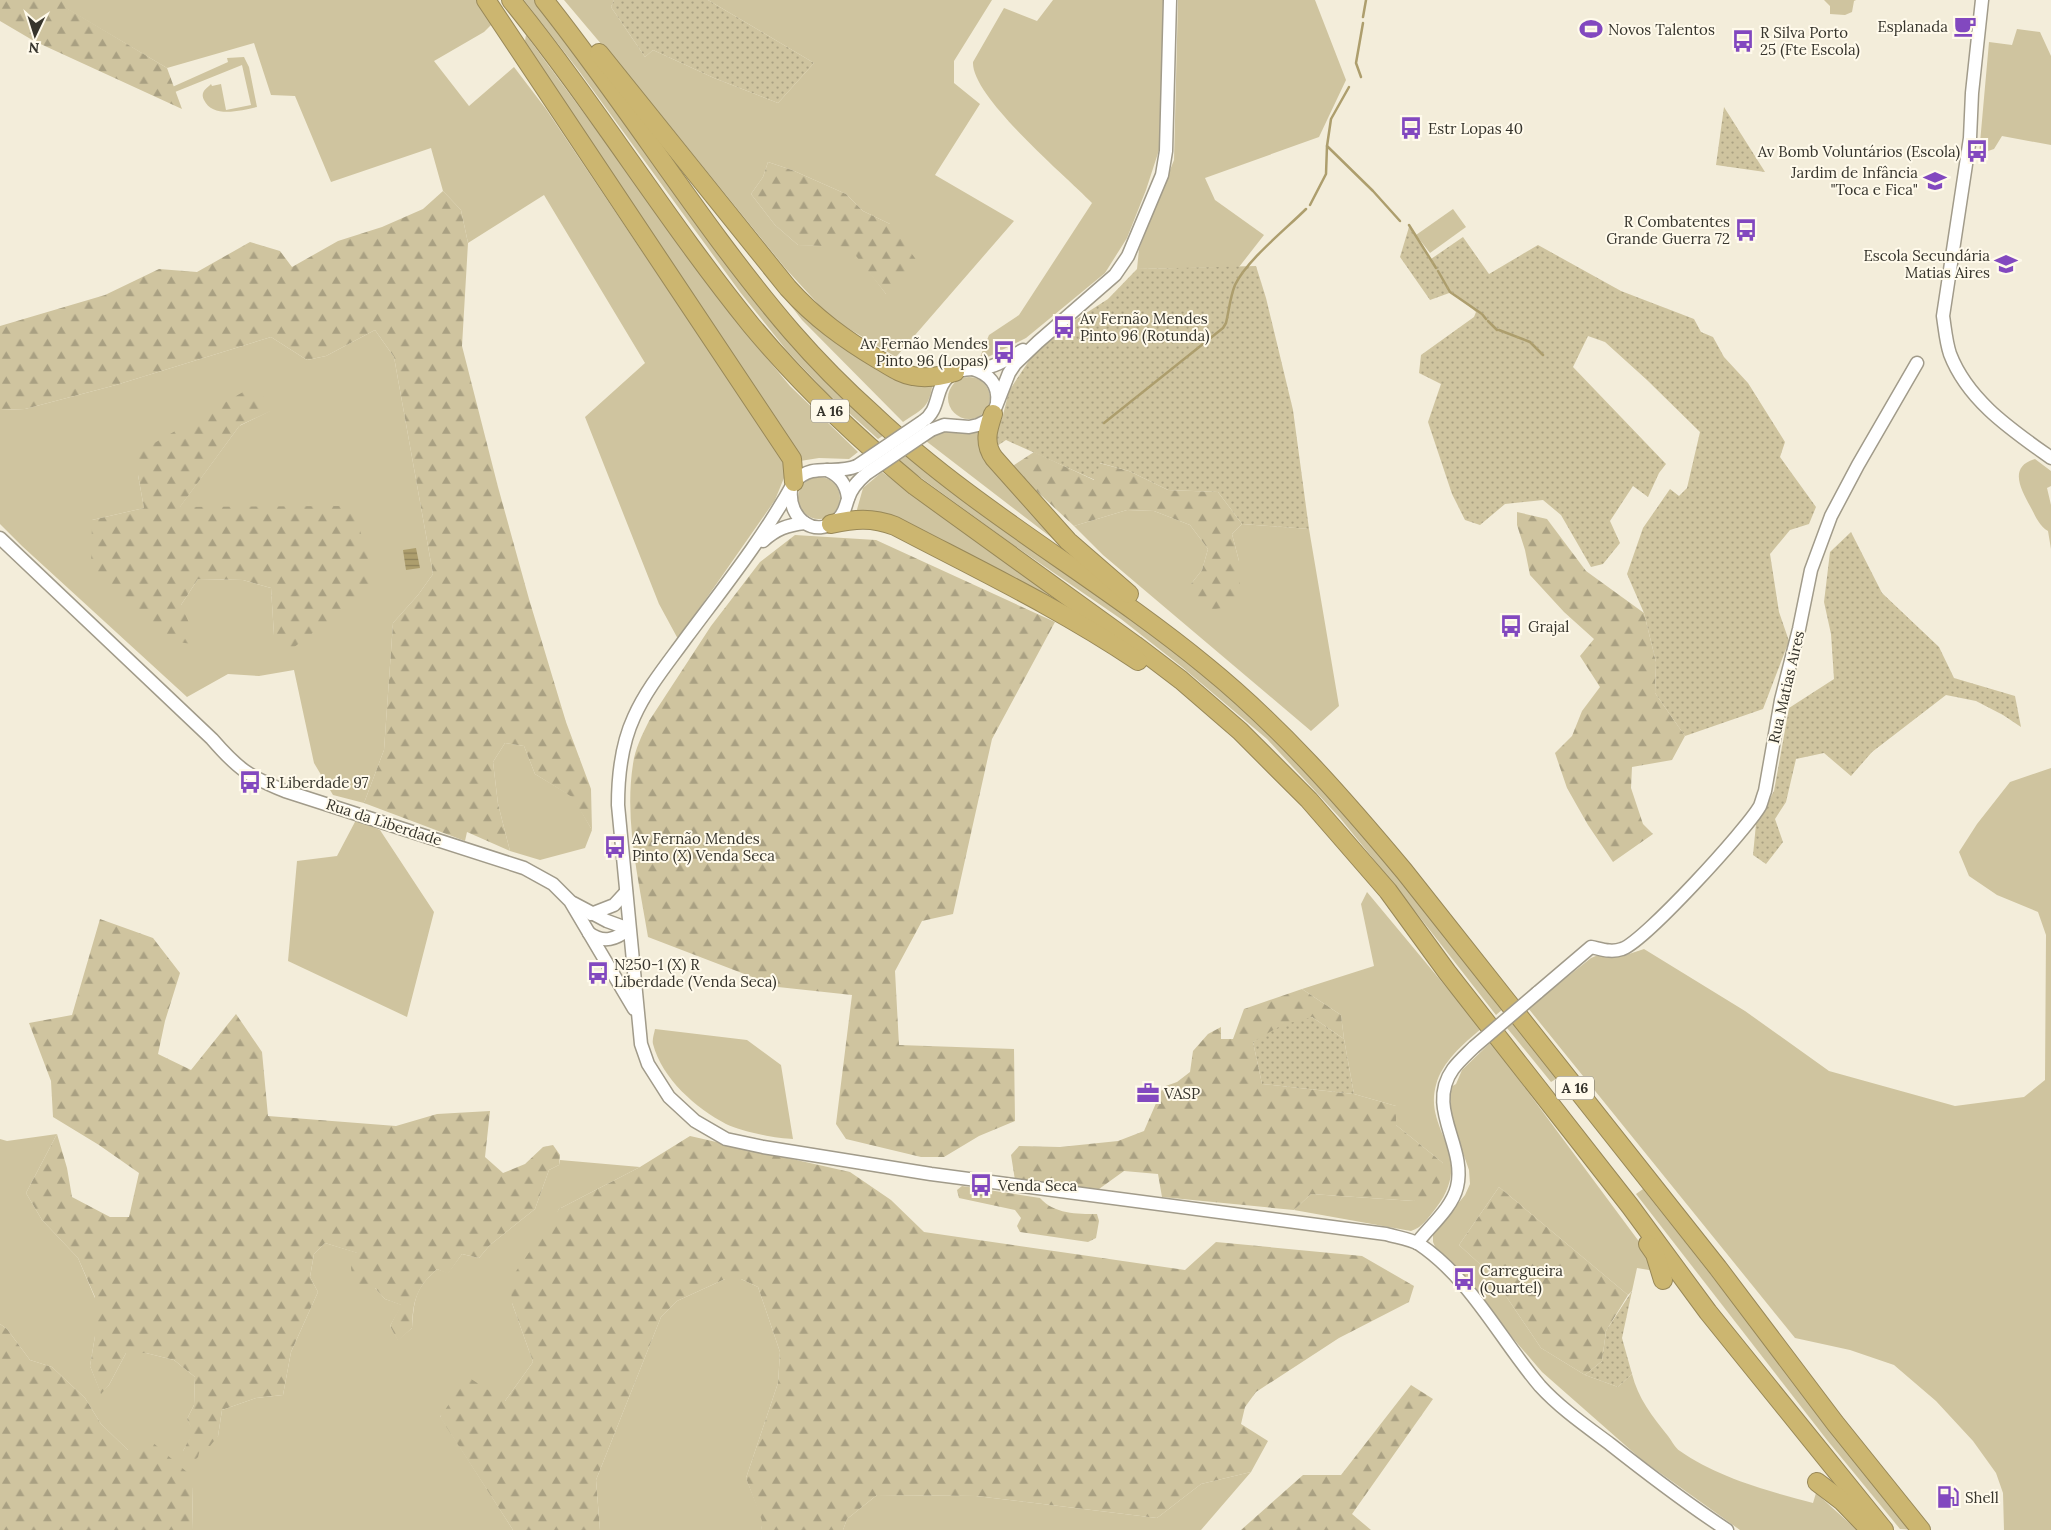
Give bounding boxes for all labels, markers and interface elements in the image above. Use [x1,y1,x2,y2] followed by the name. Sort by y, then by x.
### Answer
[10,10,60,60] north arrow
[1952,13,1978,39] cafe icon: Esplanada
[1578,16,1604,42] sports icon: Novos Talentos
[1877,17,1948,36] place label: Esplanada
[1608,20,1715,39] place label: Novos Talentos
[1760,23,1860,60] place label: R Silva Porto 25 (Fte Escola)
[1730,28,1756,54] bus stop icon: R Silva Porto 25 (Fte Escola)
[28,39,40,57] text: N
[1398,115,1424,141] bus stop icon: Estr Lopas 40
[1428,119,1523,138] place label: Estr Lopas 40
[1964,138,1990,164] bus stop icon: Av Bomb Voluntários (Escola)
[1757,142,1960,162] place label: Av Bomb Voluntários (Escola)
[1790,163,1918,199] place label: Jardim de Infância "Toca e Fica"
[1922,168,1948,194] school or university icon: Jardim de Infância "Toca e Fica"
[1606,212,1730,248] place label: R Combatentes Grande Guerra 72
[1733,217,1759,243] bus stop icon: R Combatentes Grande Guerra 72
[1864,246,1990,282] place label: Escola Secundária Matias Aires
[1993,251,2019,277] school or university icon: Escola Secundária Matias Aires
[1079,309,1210,346] place label: Av Fernão Mendes Pinto 96 (Rotunda)
[1051,314,1077,340] bus stop icon: Av Fernão Mendes Pinto 96 (Rotunda)
[859,334,988,371] place label: Av Fernão Mendes Pinto 96 (Lopas)
[991,339,1017,365] bus stop icon: Av Fernão Mendes Pinto 96 (Lopas)
[811,400,849,422] road number: A 16
[1498,613,1524,639] bus stop icon: Grajal
[1528,617,1569,636] place label: Grajal
[1764,629,1808,745] street label: Rua Matias Aires
[237,769,263,795] bus stop icon: R Liberdade 97
[266,773,369,792] place label: R Liberdade 97
[324,794,444,850] street label: Rua da Liberdade
[631,829,775,866] place label: Av Fernão Mendes Pinto (X) Venda Seca
[602,834,628,860] bus stop icon: Av Fernão Mendes Pinto (X) Venda Seca
[614,955,777,992] place label: N250-1 (X) R Liberdade (Venda Seca)
[585,960,611,986] bus stop icon: N250-1 (X) R Liberdade (Venda Seca)
[1556,1076,1594,1100] road number: A 16
[1135,1080,1161,1106] office icon: VASP
[1163,1084,1200,1103] place label: VASP
[968,1172,994,1198] bus stop icon: Venda Seca
[997,1176,1078,1195] place label: Venda Seca
[1480,1261,1563,1298] place label: Carregueira (Quartel)
[1451,1266,1477,1292] bus stop icon: Carregueira (Quartel)
[1935,1484,1961,1510] fuel station icon: Shell
[1965,1488,1999,1507] place label: Shell

